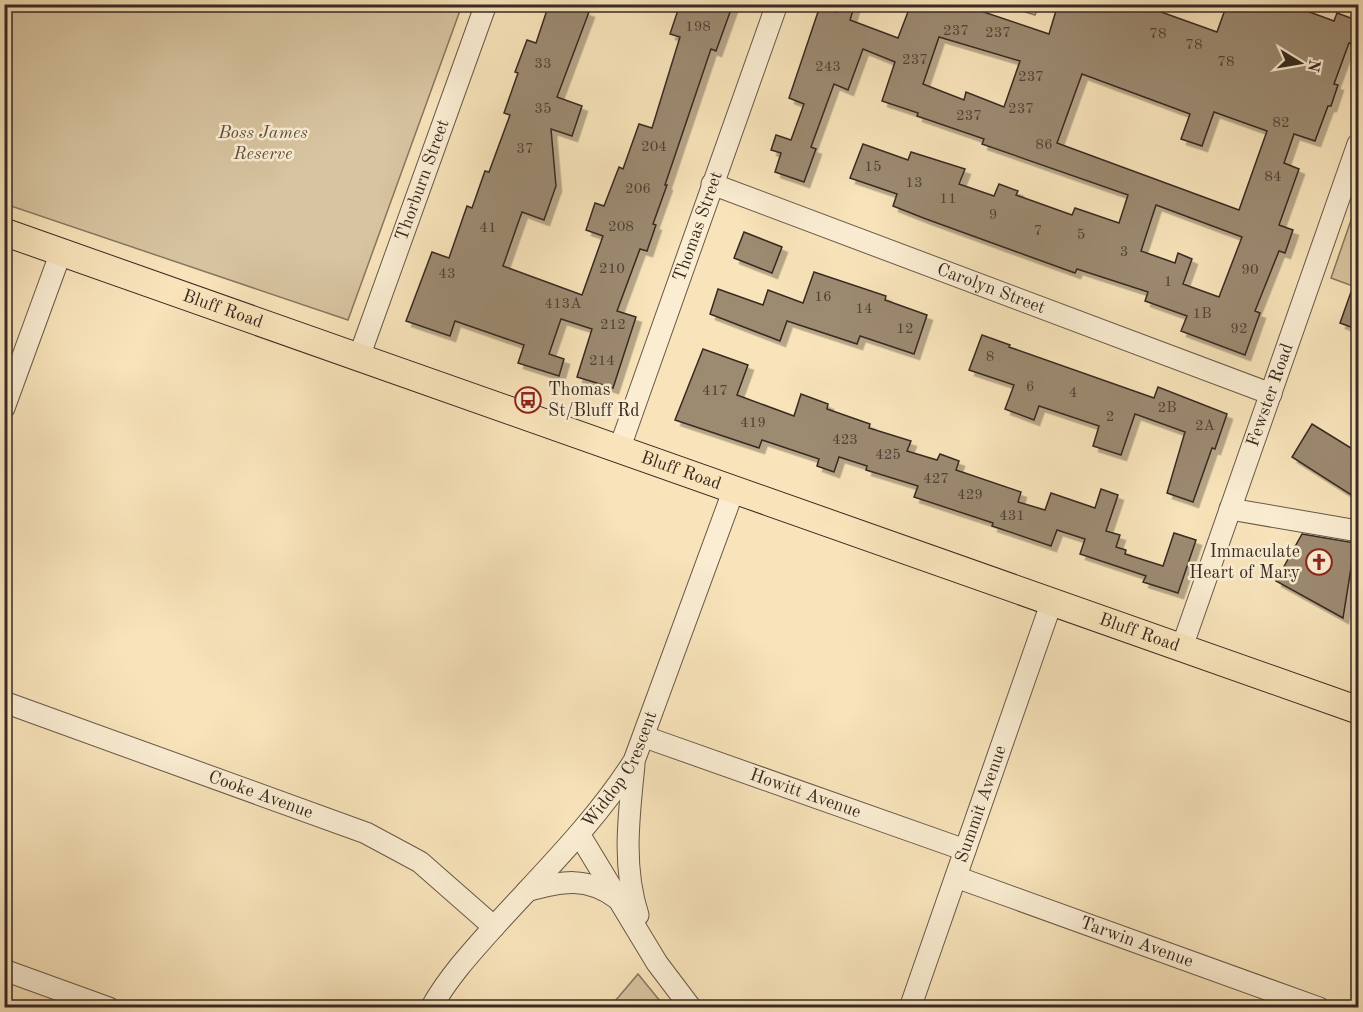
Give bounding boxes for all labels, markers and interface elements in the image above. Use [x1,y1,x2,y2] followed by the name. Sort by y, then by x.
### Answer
[685,20,711,35] house number: 198
[943,24,969,39] house number: 237
[985,26,1011,41] house number: 237
[1149,27,1167,42] house number: 78
[1270,33,1330,93] north arrow
[1185,38,1203,53] house number: 78
[902,53,928,68] house number: 237
[1217,55,1235,70] house number: 78
[534,57,552,72] house number: 33
[1304,58,1322,74] text: N
[815,60,841,75] house number: 243
[1018,70,1044,85] house number: 237
[534,102,552,117] house number: 35
[1008,102,1034,117] house number: 237
[956,109,982,124] house number: 237
[1272,116,1290,131] house number: 82
[393,117,453,243] street label: Thorburn Street
[217,124,308,163] park label: Boss James Reserve
[1035,138,1053,153] house number: 86
[641,140,667,155] house number: 204
[516,142,534,157] house number: 37
[864,160,882,175] house number: 15
[670,169,726,284] street label: Thomas Street
[1264,170,1282,185] house number: 84
[905,176,923,191] house number: 13
[625,182,651,197] house number: 206
[939,192,957,207] house number: 11
[989,208,997,223] house number: 9
[608,220,634,235] house number: 208
[479,221,497,236] house number: 41
[1034,224,1042,239] house number: 7
[1077,228,1085,243] house number: 5
[1120,245,1128,260] house number: 3
[934,260,1048,317] street label: Carolyn Street
[599,262,625,277] house number: 210
[1241,263,1259,278] house number: 90
[438,267,456,282] house number: 43
[1164,275,1172,290] house number: 1
[180,287,265,332] street label: Bluff Road
[814,290,832,305] house number: 16
[544,297,582,312] house number: 413A
[855,302,873,317] house number: 14
[1192,307,1212,322] house number: 1B
[600,318,626,333] house number: 212
[896,322,914,337] house number: 12
[1230,322,1248,337] house number: 92
[1244,341,1297,449] street label: Fewster Road
[986,350,994,365] house number: 8
[589,354,615,369] house number: 214
[1026,380,1034,395] house number: 6
[548,381,640,420] place label: Thomas St/Bluff Rd
[702,384,728,399] house number: 417
[513,385,543,415] bus stop icon: Thomas St/Bluff Rd
[1069,386,1077,401] house number: 4
[1157,401,1177,416] house number: 2B
[1106,410,1114,425] house number: 2
[740,416,766,431] house number: 419
[1195,419,1216,434] house number: 2A
[832,433,858,448] house number: 423
[875,448,901,463] house number: 425
[638,449,724,493] street label: Bluff Road
[923,472,949,487] house number: 427
[957,488,983,503] house number: 429
[999,509,1025,524] house number: 431
[1189,543,1300,582] place label: Immaculate Heart of Mary
[1304,547,1334,577] church icon: Immaculate Heart of Mary
[1097,610,1182,655] street label: Bluff Road
[579,709,660,832] street label: Widdop Crescent
[952,743,1010,865] street label: Summit Avenue
[747,766,863,821] street label: Howitt Avenue
[206,768,315,822] street label: Cooke Avenue
[1078,914,1196,971] street label: Tarwin Avenue

